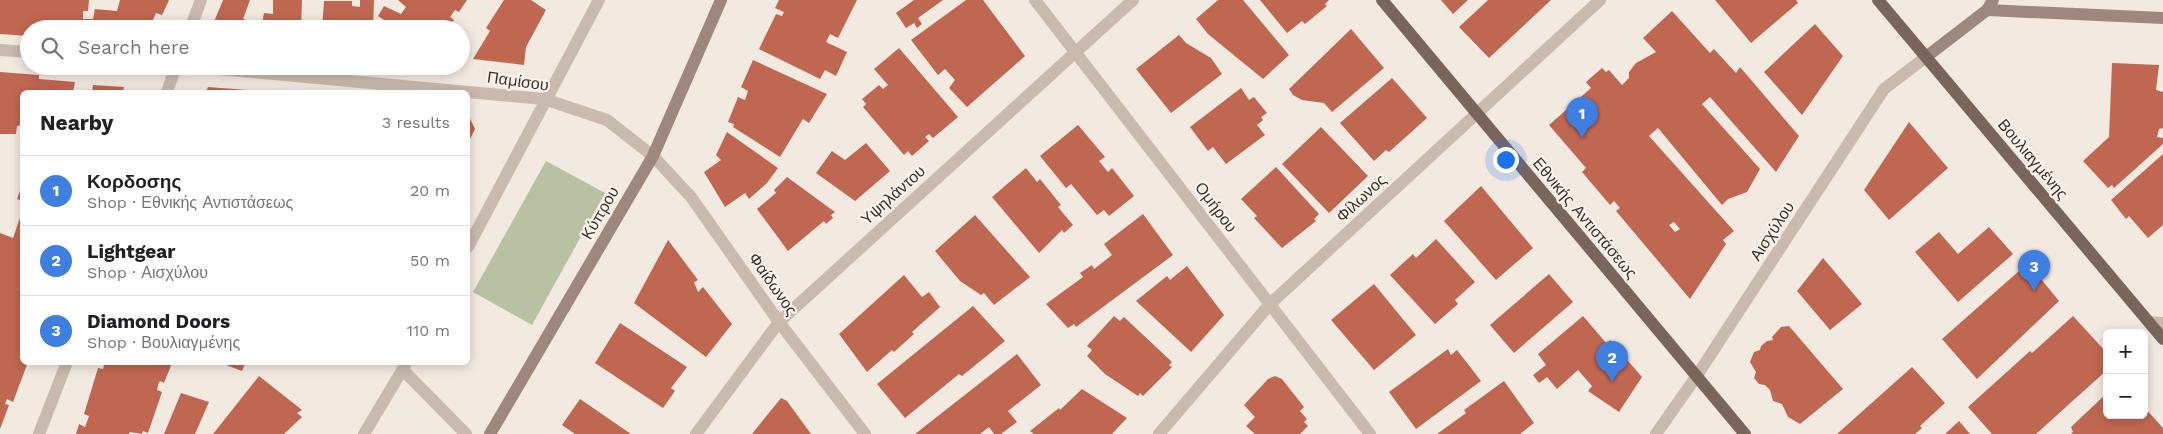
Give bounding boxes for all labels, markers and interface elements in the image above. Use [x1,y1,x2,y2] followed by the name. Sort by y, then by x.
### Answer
[20,20,470,75] search box
[38,34,66,62] icon: search
[78,36,189,59] text: Search here
[486,67,550,95] street label: Παμίσου
[1566,97,1598,138] pin: 1
[40,110,113,135] text: Nearby
[382,113,450,132] text: 3 results
[1994,115,2072,203] street label: Βουλιαγμένης
[1493,147,1519,173] your location
[1529,154,1641,282] street label: Εθνικής Αντιστάσεως
[857,161,929,229] street label: Υψηλάντου
[87,170,181,193] text: Κορδοσης
[1332,170,1390,226] street label: Φίλωνος
[1191,178,1241,236] street label: Ομήρου
[53,181,59,200] text: 1
[410,181,450,200] text: 20 m
[577,183,623,243] street label: Κύπρου
[87,193,293,212] text: Shop · Εθνικής Αντιστάσεως
[1746,198,1798,264] street label: Αισχύλου
[87,240,175,263] text: Lightgear
[745,249,801,319] street label: Φαίδωνος
[2018,250,2050,291] pin: 3
[51,251,61,270] text: 2
[410,251,450,270] text: 50 m
[87,263,208,282] text: Shop · Αισχύλου
[87,310,230,333] text: Diamond Doors
[51,321,61,340] text: 3
[407,321,450,340] text: 110 m
[2103,329,2148,419] map controls
[2103,329,2148,374] button: +
[87,333,240,352] text: Shop · Βουλιαγμένης
[1596,341,1628,382] pin: 2
[2103,374,2148,419] button: −

